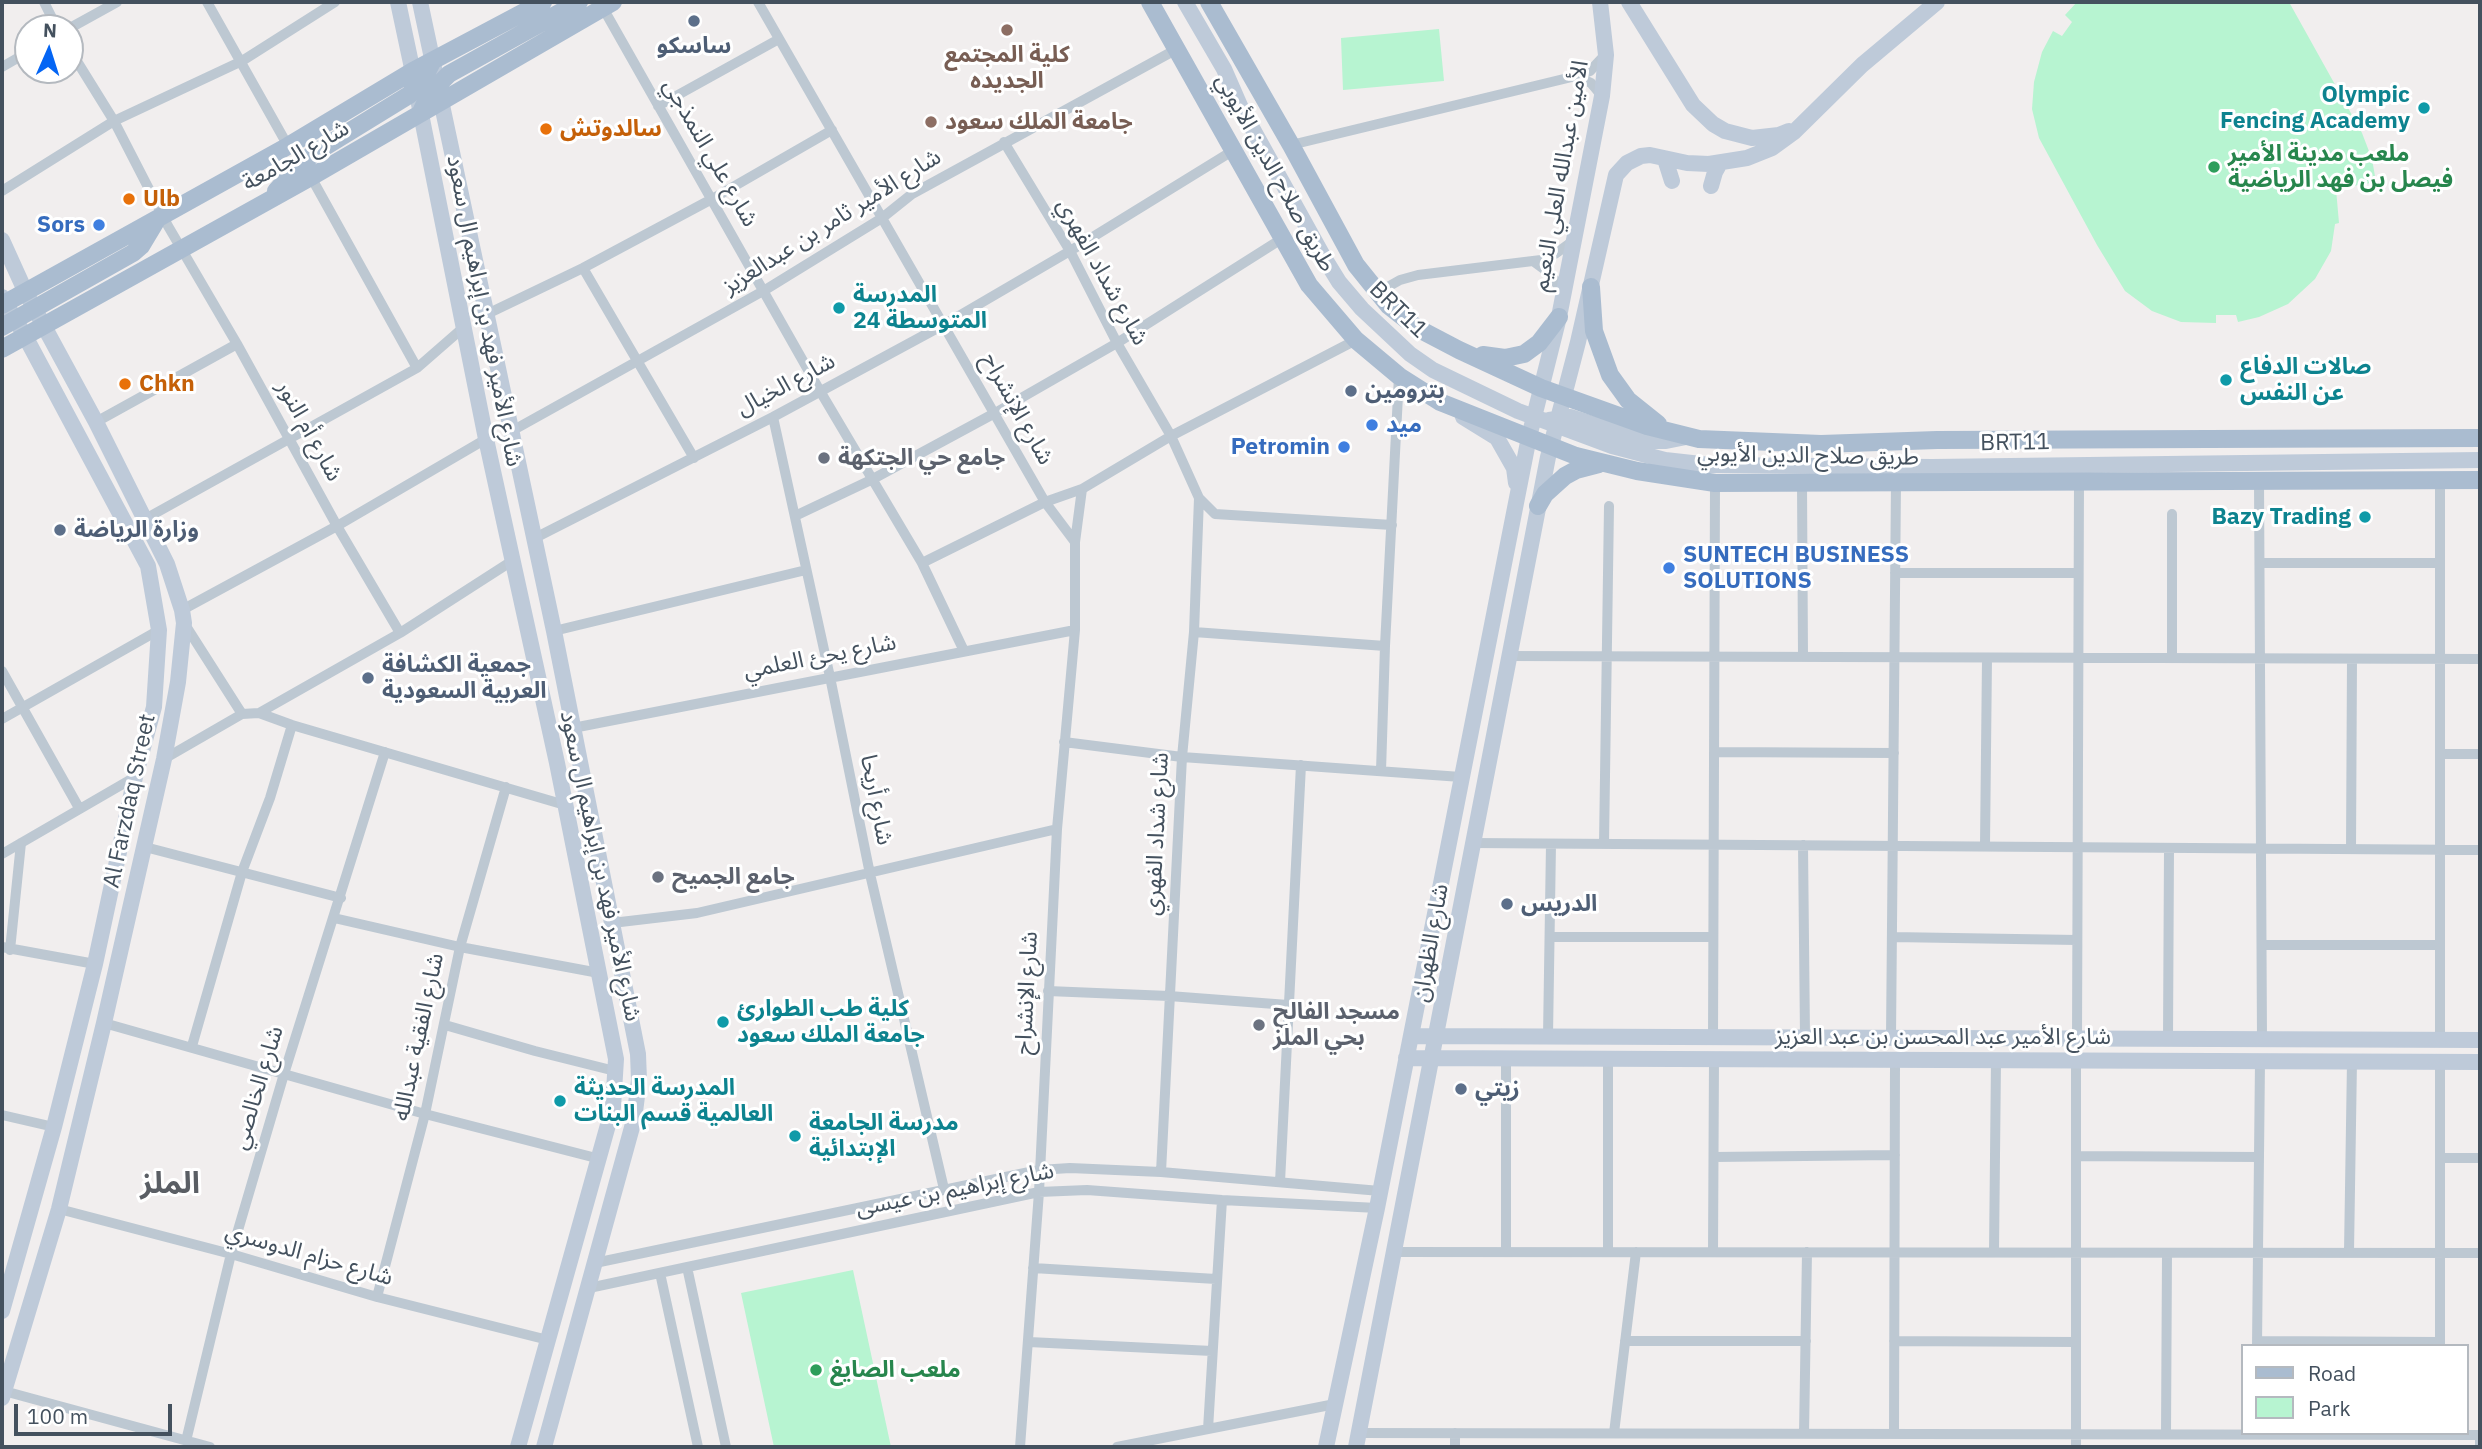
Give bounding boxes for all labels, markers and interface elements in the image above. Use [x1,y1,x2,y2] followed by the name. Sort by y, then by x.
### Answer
[686,13,702,29] marker: ساسكو
[14,14,84,84] north arrow
[42,18,57,42] text: N
[999,22,1015,38] marker: كلية المجتمع الجديده
[657,32,731,60] place label: ساسكو
[944,41,1070,95] place label: كلية المجتمع الجديده
[1527,58,1595,294] street label: الأمين عبدالله العلي النعيم
[1209,69,1341,277] street label: طريق صلاح الدين الأيوبي
[656,74,764,232] street label: شارع علي النمذجي
[2220,81,2410,135] place label: Olympic Fencing Academy
[2416,100,2432,116] marker: Olympic Fencing Academy
[945,108,1133,136] place label: جامعة الملك سعود
[238,114,354,198] street label: شارع الجامعة
[923,114,939,130] marker: جامعة الملك سعود
[560,115,662,143] place label: سالدوتش
[538,121,554,137] marker: سالدوتش
[2228,140,2453,194] place label: ملعب مدينة الأمير فيصل بن فهد الرياضية
[718,143,946,301] street label: شارع الأمير ثامر بن عبدالعزيز
[440,153,528,469] street label: شارع الأمير فهد بن إبراهيم ال سعود
[2206,159,2222,175] marker: ملعب مدينة الأمير فيصل بن فهد الرياضية
[143,185,180,213] place label: Ulb
[121,191,137,207] marker: Ulb
[1050,194,1154,350] street label: شارع شداد الفهري
[37,211,85,239] place label: Sors
[91,217,107,233] marker: Sors
[1363,276,1433,344] street label: BRT11
[853,281,987,335] place label: المدرسة المتوسطة 24
[831,300,847,316] marker: المدرسة المتوسطة 24
[732,348,840,422] street label: شارع الخيال
[975,348,1059,470] street label: شارع الإنشراح
[2240,353,2372,407] place label: صالات الدفاع عن النفس
[139,370,195,398] place label: Chkn
[2218,372,2234,388] marker: صالات الدفاع عن النفس
[117,376,133,392] marker: Chkn
[270,376,348,486] street label: شارع أم النور
[1365,377,1445,405] place label: بترومين
[1343,383,1359,399] marker: بترومين
[1386,411,1422,439] place label: ميد
[1364,417,1380,433] marker: ميد
[1980,429,2050,457] street label: BRT11
[1231,433,1330,461] place label: Petromin
[1336,439,1352,455] marker: Petromin
[1697,440,1919,472] street label: طريق صلاح الدين الأيوبي
[838,444,1005,472] place label: جامع حي الجتكهة
[816,450,832,466] marker: جامع حي الجتكهة
[2212,503,2351,531] place label: Bazy Trading
[2357,509,2373,525] marker: Bazy Trading
[74,516,199,544] place label: وزارة الرياضة
[52,522,68,538] marker: وزارة الرياضة
[1683,541,1909,595] place label: SUNTECH BUSINESS SOLUTIONS
[1661,560,1677,576] marker: SUNTECH BUSINESS SOLUTIONS
[741,629,899,685] street label: شارع يحئ العلمي
[382,651,547,705] place label: جمعية الكشافة العربية السعودية
[360,670,376,686] marker: جمعية الكشافة العربية السعودية
[554,708,646,1024] street label: شارع الأمير فهد بن إبراهيم ال سعود
[98,712,162,890] street label: Al Farzdaq Street
[854,752,898,848] street label: شارع أريحا
[1139,752,1175,916] street label: شارع شداد الفهري
[672,863,795,891] place label: جامع الجميح
[650,869,666,885] marker: جامع الجميح
[1407,882,1455,1004] street label: شارع الظهران
[1521,890,1597,918] place label: الدريس
[1499,896,1515,912] marker: الدريس
[1010,931,1044,1055] street label: شارع الإنشراح
[388,951,450,1123] street label: شارع الفقية عبدالله
[737,995,925,1049] place label: كلية طب الطوارئ جامعة الملك سعود
[1273,998,1400,1052] place label: مسجد الفالح بحي الملز
[715,1014,731,1030] marker: كلية طب الطوارئ جامعة الملك سعود
[1251,1017,1267,1033] marker: مسجد الفالح بحي الملز
[226,1023,290,1153] street label: شارع الخالصي
[1775,1023,2111,1051] street label: شارع الأمير عبد المحسن بن عبد العزيز
[574,1074,773,1128] place label: المدرسة الحديثة العالمية قسم البنات
[1475,1075,1520,1103] place label: زيتي
[1453,1081,1469,1097] marker: زيتي
[552,1093,568,1109] marker: المدرسة الحديثة العالمية قسم البنات
[809,1109,959,1163] place label: مدرسة الجامعة الإبتدائية
[787,1128,803,1144] marker: مدرسة الجامعة الإبتدائية
[854,1157,1056,1223] street label: شارع إبراهيم بن عيسى
[140,1166,200,1202] district label: الملز
[222,1218,396,1292] street label: شارع حزام الدوسري
[2240,1344,2468,1435] legend
[830,1356,961,1384] place label: ملعب الصايغ
[2308,1359,2356,1387] text: Road
[808,1362,824,1378] marker: ملعب الصايغ
[18,1390,175,1434] scale bar
[2308,1394,2351,1422] text: Park
[27,1402,88,1430] text: 100 m

